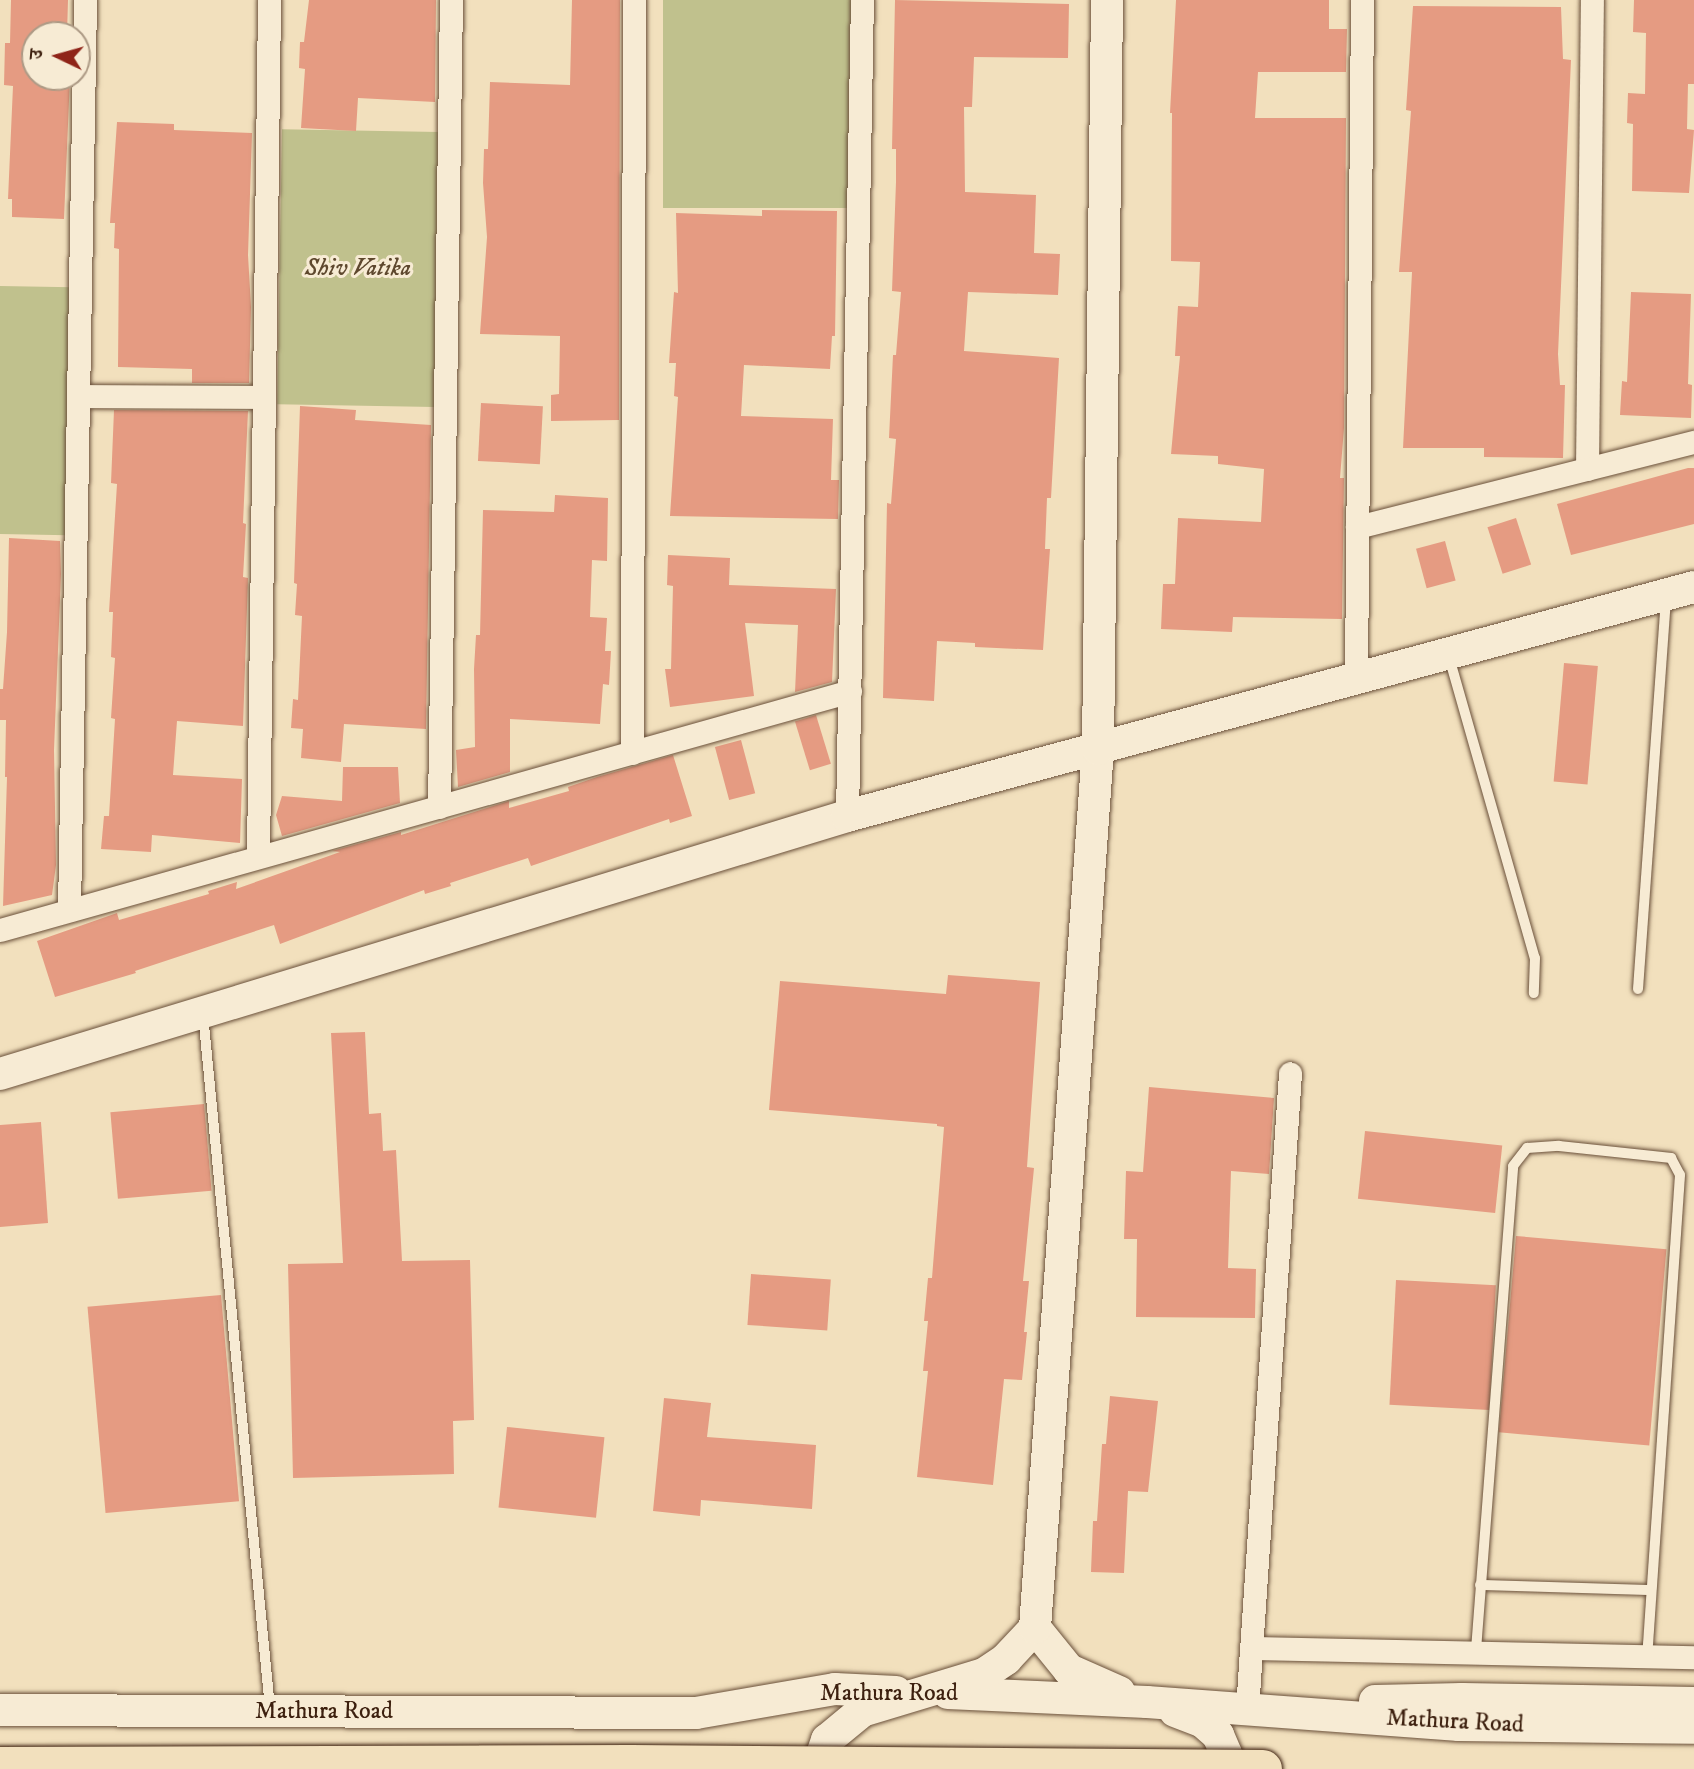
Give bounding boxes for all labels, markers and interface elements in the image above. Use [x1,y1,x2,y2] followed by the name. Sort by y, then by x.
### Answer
[21,21,91,91] north arrow
[25,48,48,60] text: उ
[305,255,411,283] park label: Shiv Vatika
[820,1680,958,1708] street label: Mathura Road
[255,1698,393,1726] street label: Mathura Road
[1385,1704,1525,1740] street label: Mathura Road

